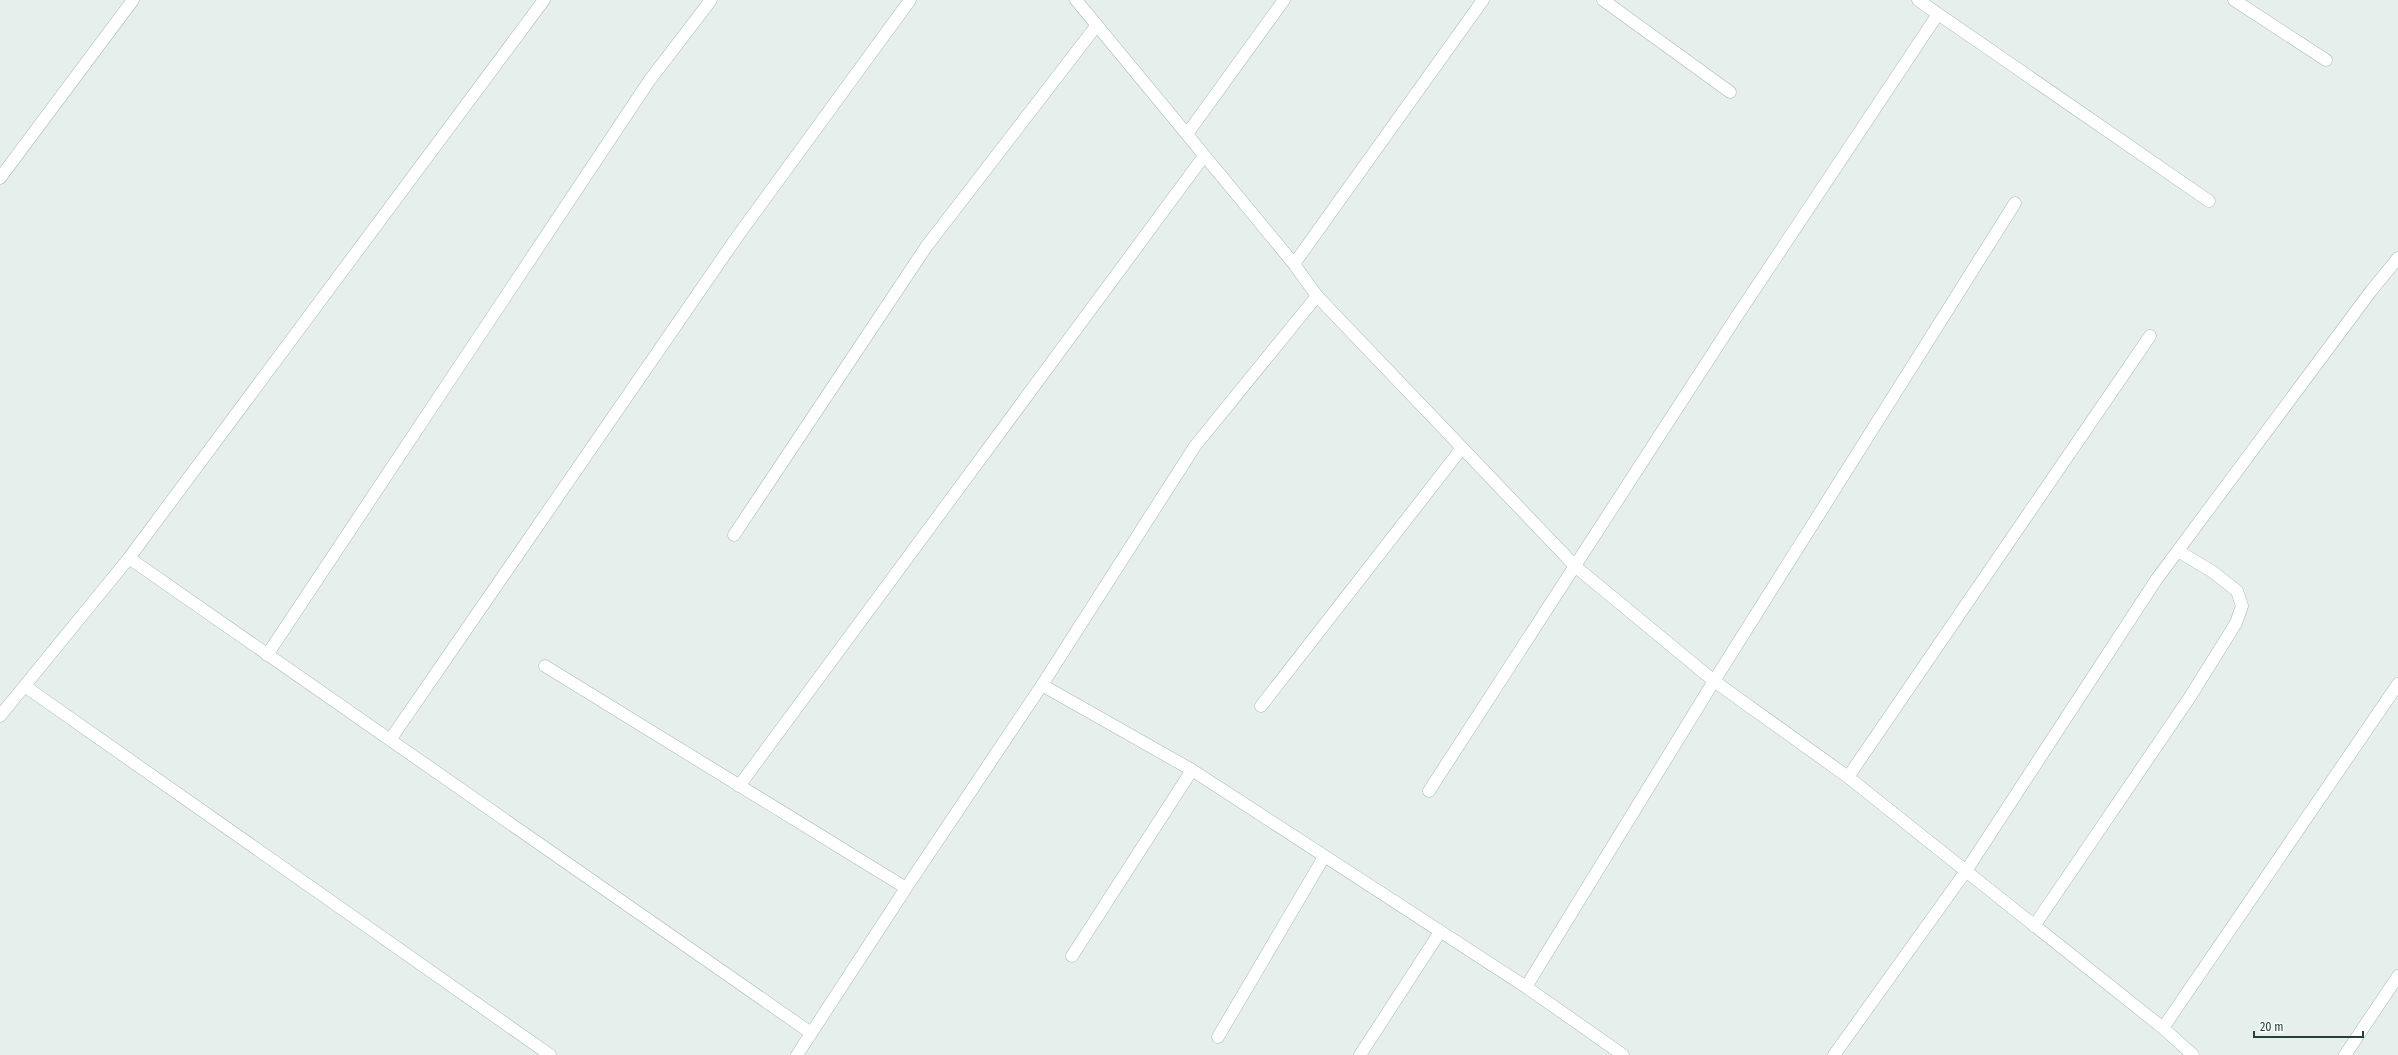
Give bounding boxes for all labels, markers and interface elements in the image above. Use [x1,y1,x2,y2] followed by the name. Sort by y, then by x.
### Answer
[2254,1013,2363,1039] scale bar
[2260,1020,2284,1034] text: 20 m

